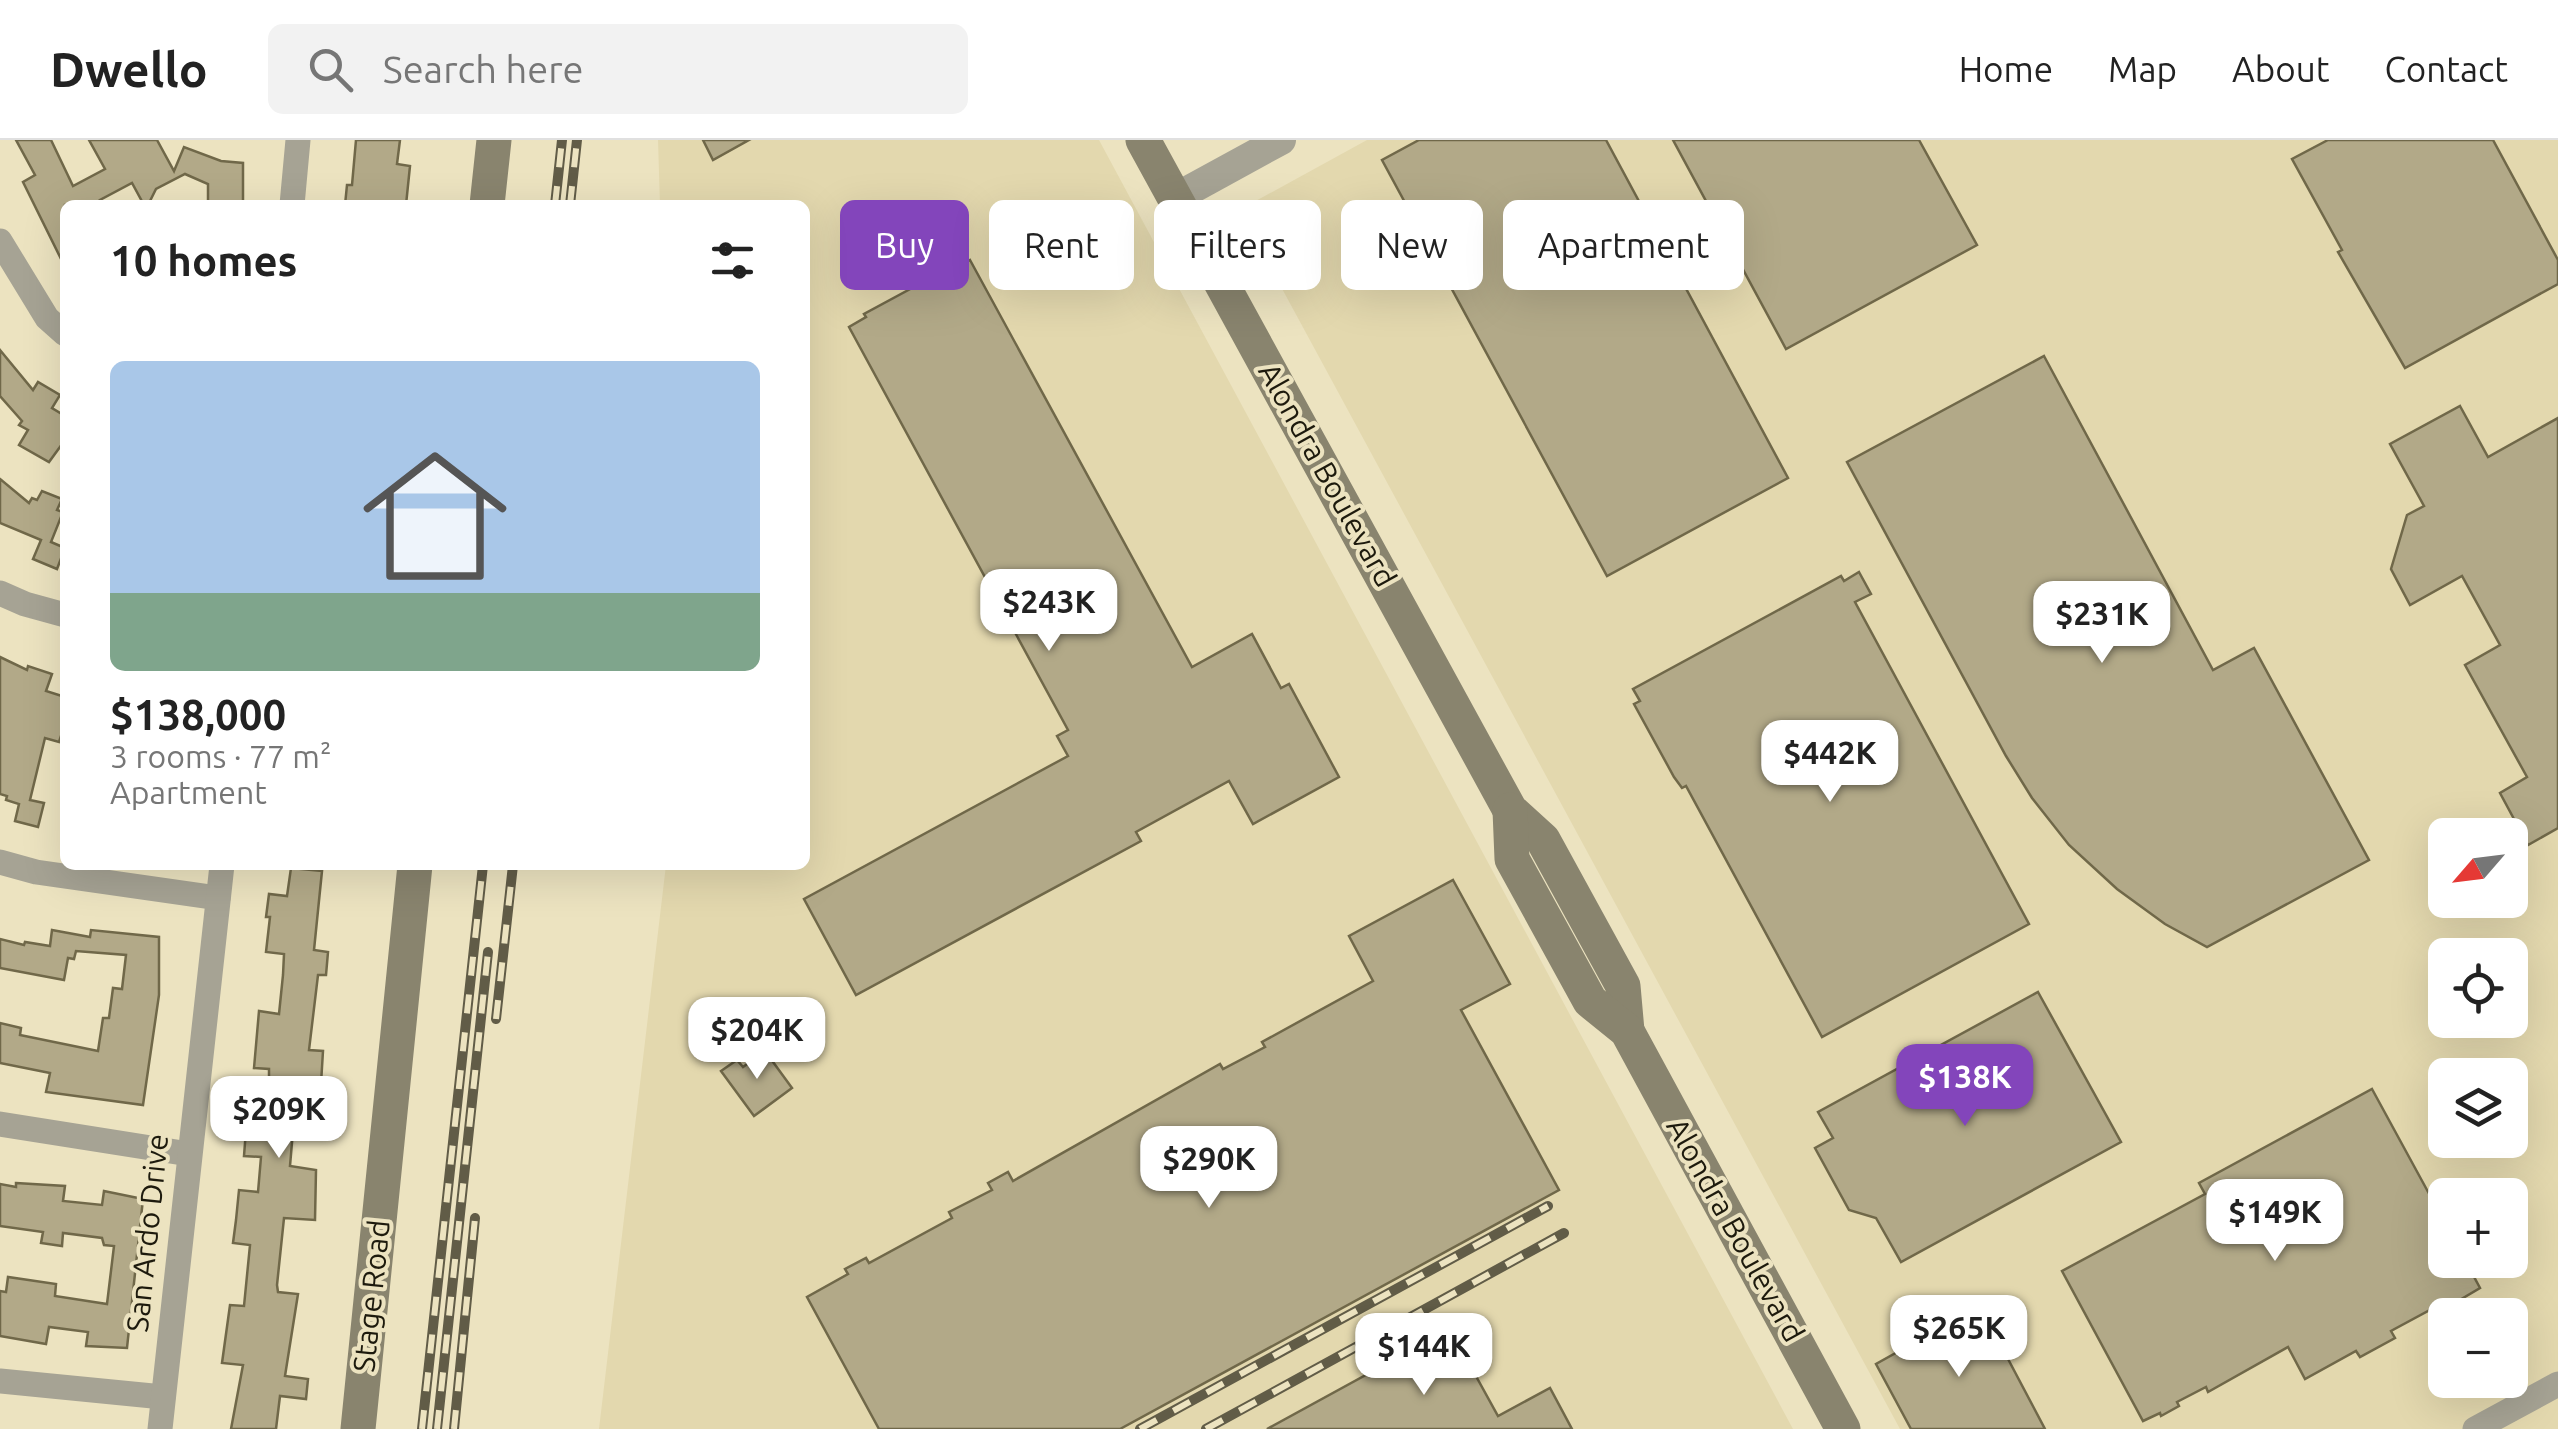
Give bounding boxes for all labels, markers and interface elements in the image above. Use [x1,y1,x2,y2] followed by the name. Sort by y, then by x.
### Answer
[268,24,968,114] search box
[50,42,208,96] text: Dwello
[303,42,358,97] icon: search
[383,48,584,90] text: Search here
[1959,49,2053,89] text: Home
[2108,49,2177,89] text: Map
[2232,49,2329,89] text: About
[2384,49,2508,89] text: Contact
[840,200,969,290] chip: Buy
[989,200,1134,290] chip: Rent
[1154,200,1321,290] chip: Filters
[1341,200,1483,290] chip: New
[1503,200,1744,290] chip: Apartment
[705,233,760,288] icon: filters
[110,237,297,284] text: 10 homes
[1252,357,1403,592] street label: Alondra Boulevard
[345,426,525,606] icon: home
[979,569,1119,654] pin: $243K
[2032,581,2172,666] pin: $231K
[1002,583,1096,619] text: $243K
[2055,595,2149,631] text: $231K
[110,691,286,738] text: $138,000
[1760,720,1900,805] pin: $442K
[1783,734,1877,770] text: $442K
[110,738,331,774] text: 3 rooms · 77 m²
[110,774,267,810] text: Apartment
[2428,818,2528,918] north arrow
[2428,818,2528,1398] map controls
[2428,938,2528,1038] button: locate
[687,997,827,1082] pin: $204K
[710,1011,804,1047] text: $204K
[1895,1044,2035,1129] pin: $138K
[1918,1058,2012,1094] text: $138K
[2428,1058,2528,1158] button: layers
[209,1076,349,1161] pin: $209K
[232,1090,326,1126] text: $209K
[1660,1112,1811,1347] street label: Alondra Boulevard
[1139,1126,1279,1211] pin: $290K
[120,1132,174,1334] street label: San Ardo Drive
[1162,1140,1256,1176] text: $290K
[2428,1178,2528,1278] button: +
[2205,1179,2345,1264] pin: $149K
[2228,1193,2322,1229] text: $149K
[346,1218,396,1374] street label: Stage Road
[1889,1295,2029,1380] pin: $265K
[2428,1298,2528,1398] button: −
[1912,1309,2006,1345] text: $265K
[1354,1313,1494,1398] pin: $144K
[1377,1327,1471,1363] text: $144K

